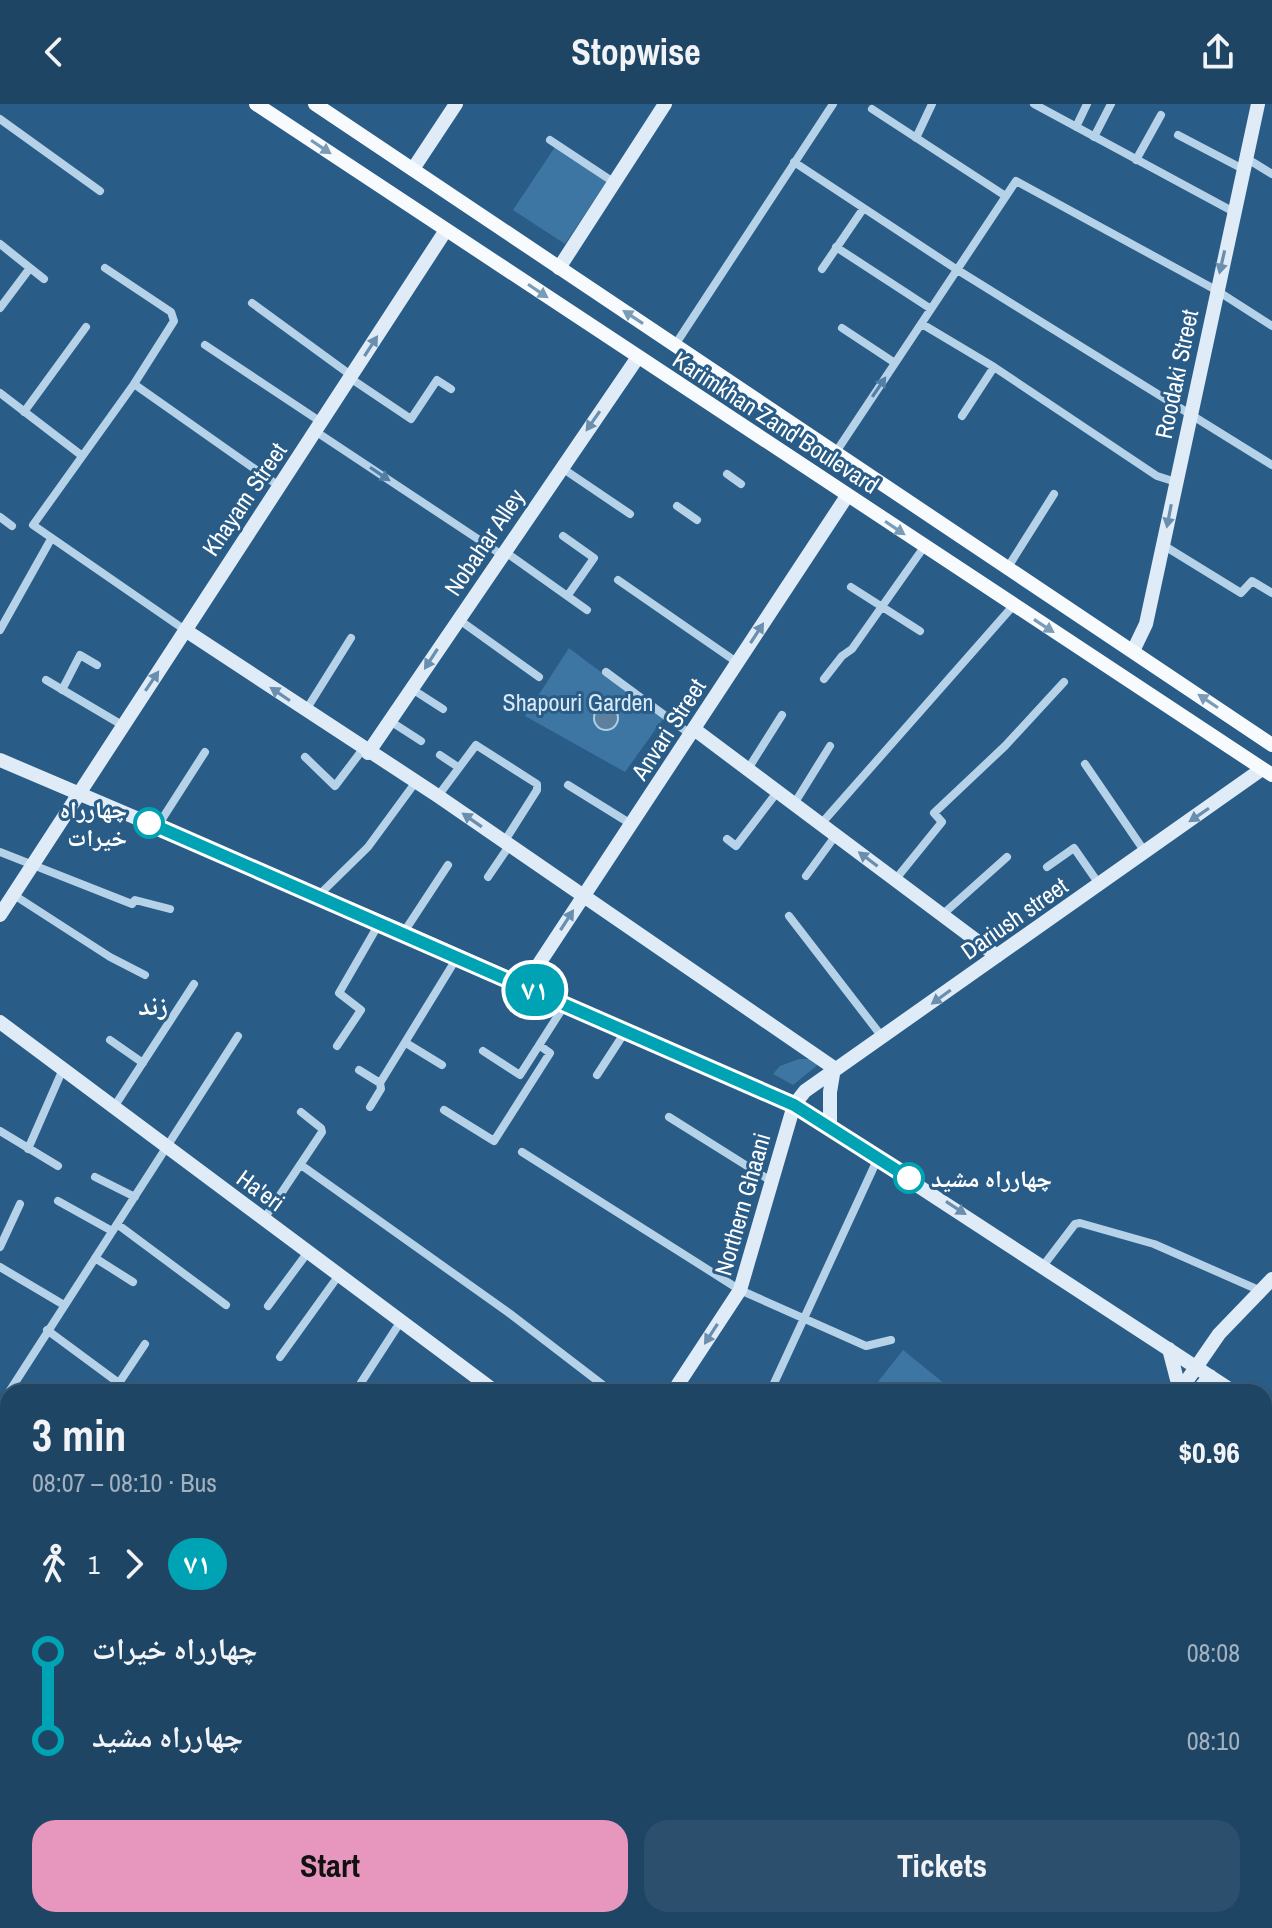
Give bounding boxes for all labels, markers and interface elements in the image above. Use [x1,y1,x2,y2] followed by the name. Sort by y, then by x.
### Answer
[571,28,701,76] text: Stopwise
[32,30,76,74] icon: back
[1196,30,1240,74] icon: share
[311,139,332,154] one-way arrow
[1215,250,1228,275] one-way arrow
[528,283,549,298] one-way arrow
[1147,306,1205,442] street label: Roodaki Street
[622,309,643,324] one-way arrow
[363,336,378,357] one-way arrow
[667,343,885,501] street label: Karimkhan Zand Boulevard
[871,377,886,398] one-way arrow
[586,411,601,432] one-way arrow
[194,436,294,562] street label: Khayam Street
[370,466,391,481] one-way arrow
[436,482,532,602] street label: Nobahar Alley
[1162,504,1175,529] one-way arrow
[884,520,905,535] one-way arrow
[1034,618,1055,633] one-way arrow
[750,622,764,644] one-way arrow
[424,648,439,670] one-way arrow
[144,670,158,692] one-way arrow
[623,672,713,787] street label: Anvari Street
[503,686,653,718] park label: Shapouri Garden
[270,687,291,702] one-way arrow
[1197,693,1218,708] one-way arrow
[60,793,127,853] place label: چهارراه خیرات
[1189,807,1210,822] one-way arrow
[134,808,164,838] marker: چهارراه خیرات
[462,813,483,828] one-way arrow
[858,852,878,868] one-way arrow
[954,869,1074,967] street label: Dariush street
[560,909,575,930] one-way arrow
[499,964,571,1016] line badge: ۷۱
[521,971,549,1009] text: ۷۱
[138,988,168,1023] district label: زند
[930,989,951,1004] one-way arrow
[706,1129,778,1279] street label: Northern Ghaani
[231,1162,291,1218] street label: Ha'eri
[931,1162,1052,1194] place label: چهارراه مشید
[894,1163,924,1193] marker: چهارراه مشید
[945,1200,967,1215] one-way arrow
[704,1323,719,1345] one-way arrow
[32,1405,126,1465] text: 3 min
[1178,1432,1240,1472] text: $0.96
[32,1465,217,1500] text: 08:07 – 08:10 · Bus
[32,1542,76,1586] icon: walk
[112,1542,156,1586] icon: forward
[184,1545,211,1583] text: ۷۱
[88,1547,100,1582] text: 1
[92,1628,258,1668] text: چهارراه خیرات
[1187,1635,1240,1670] text: 08:08
[92,1716,243,1756] text: چهارراه مشید
[1187,1723,1240,1758] text: 08:10
[32,1820,628,1912] button: Start
[644,1820,1240,1912] button: Tickets

